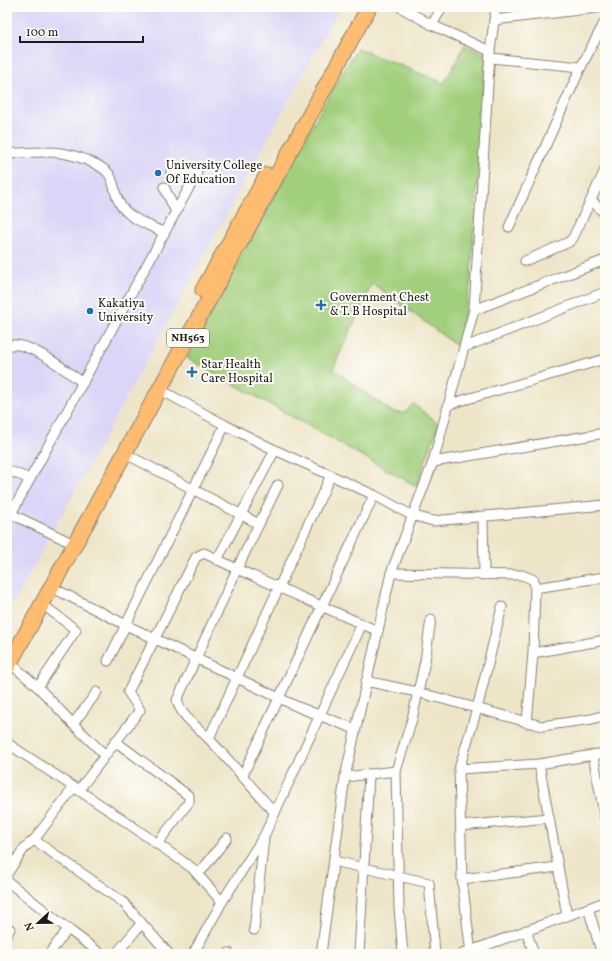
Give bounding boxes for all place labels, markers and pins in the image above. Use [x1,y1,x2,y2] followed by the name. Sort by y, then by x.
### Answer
[166,158,262,188] place label: University College Of Education
[153,168,163,178] marker: University College Of Education
[330,290,429,320] place label: Government Chest & T. B Hospital
[98,296,154,326] place label: Kakatiya University
[315,299,327,311] marker: Government Chest & T. B Hospital
[85,306,95,316] marker: Kakatiya University
[201,357,273,387] place label: Star Health Care Hospital
[186,366,198,378] marker: Star Health Care Hospital

